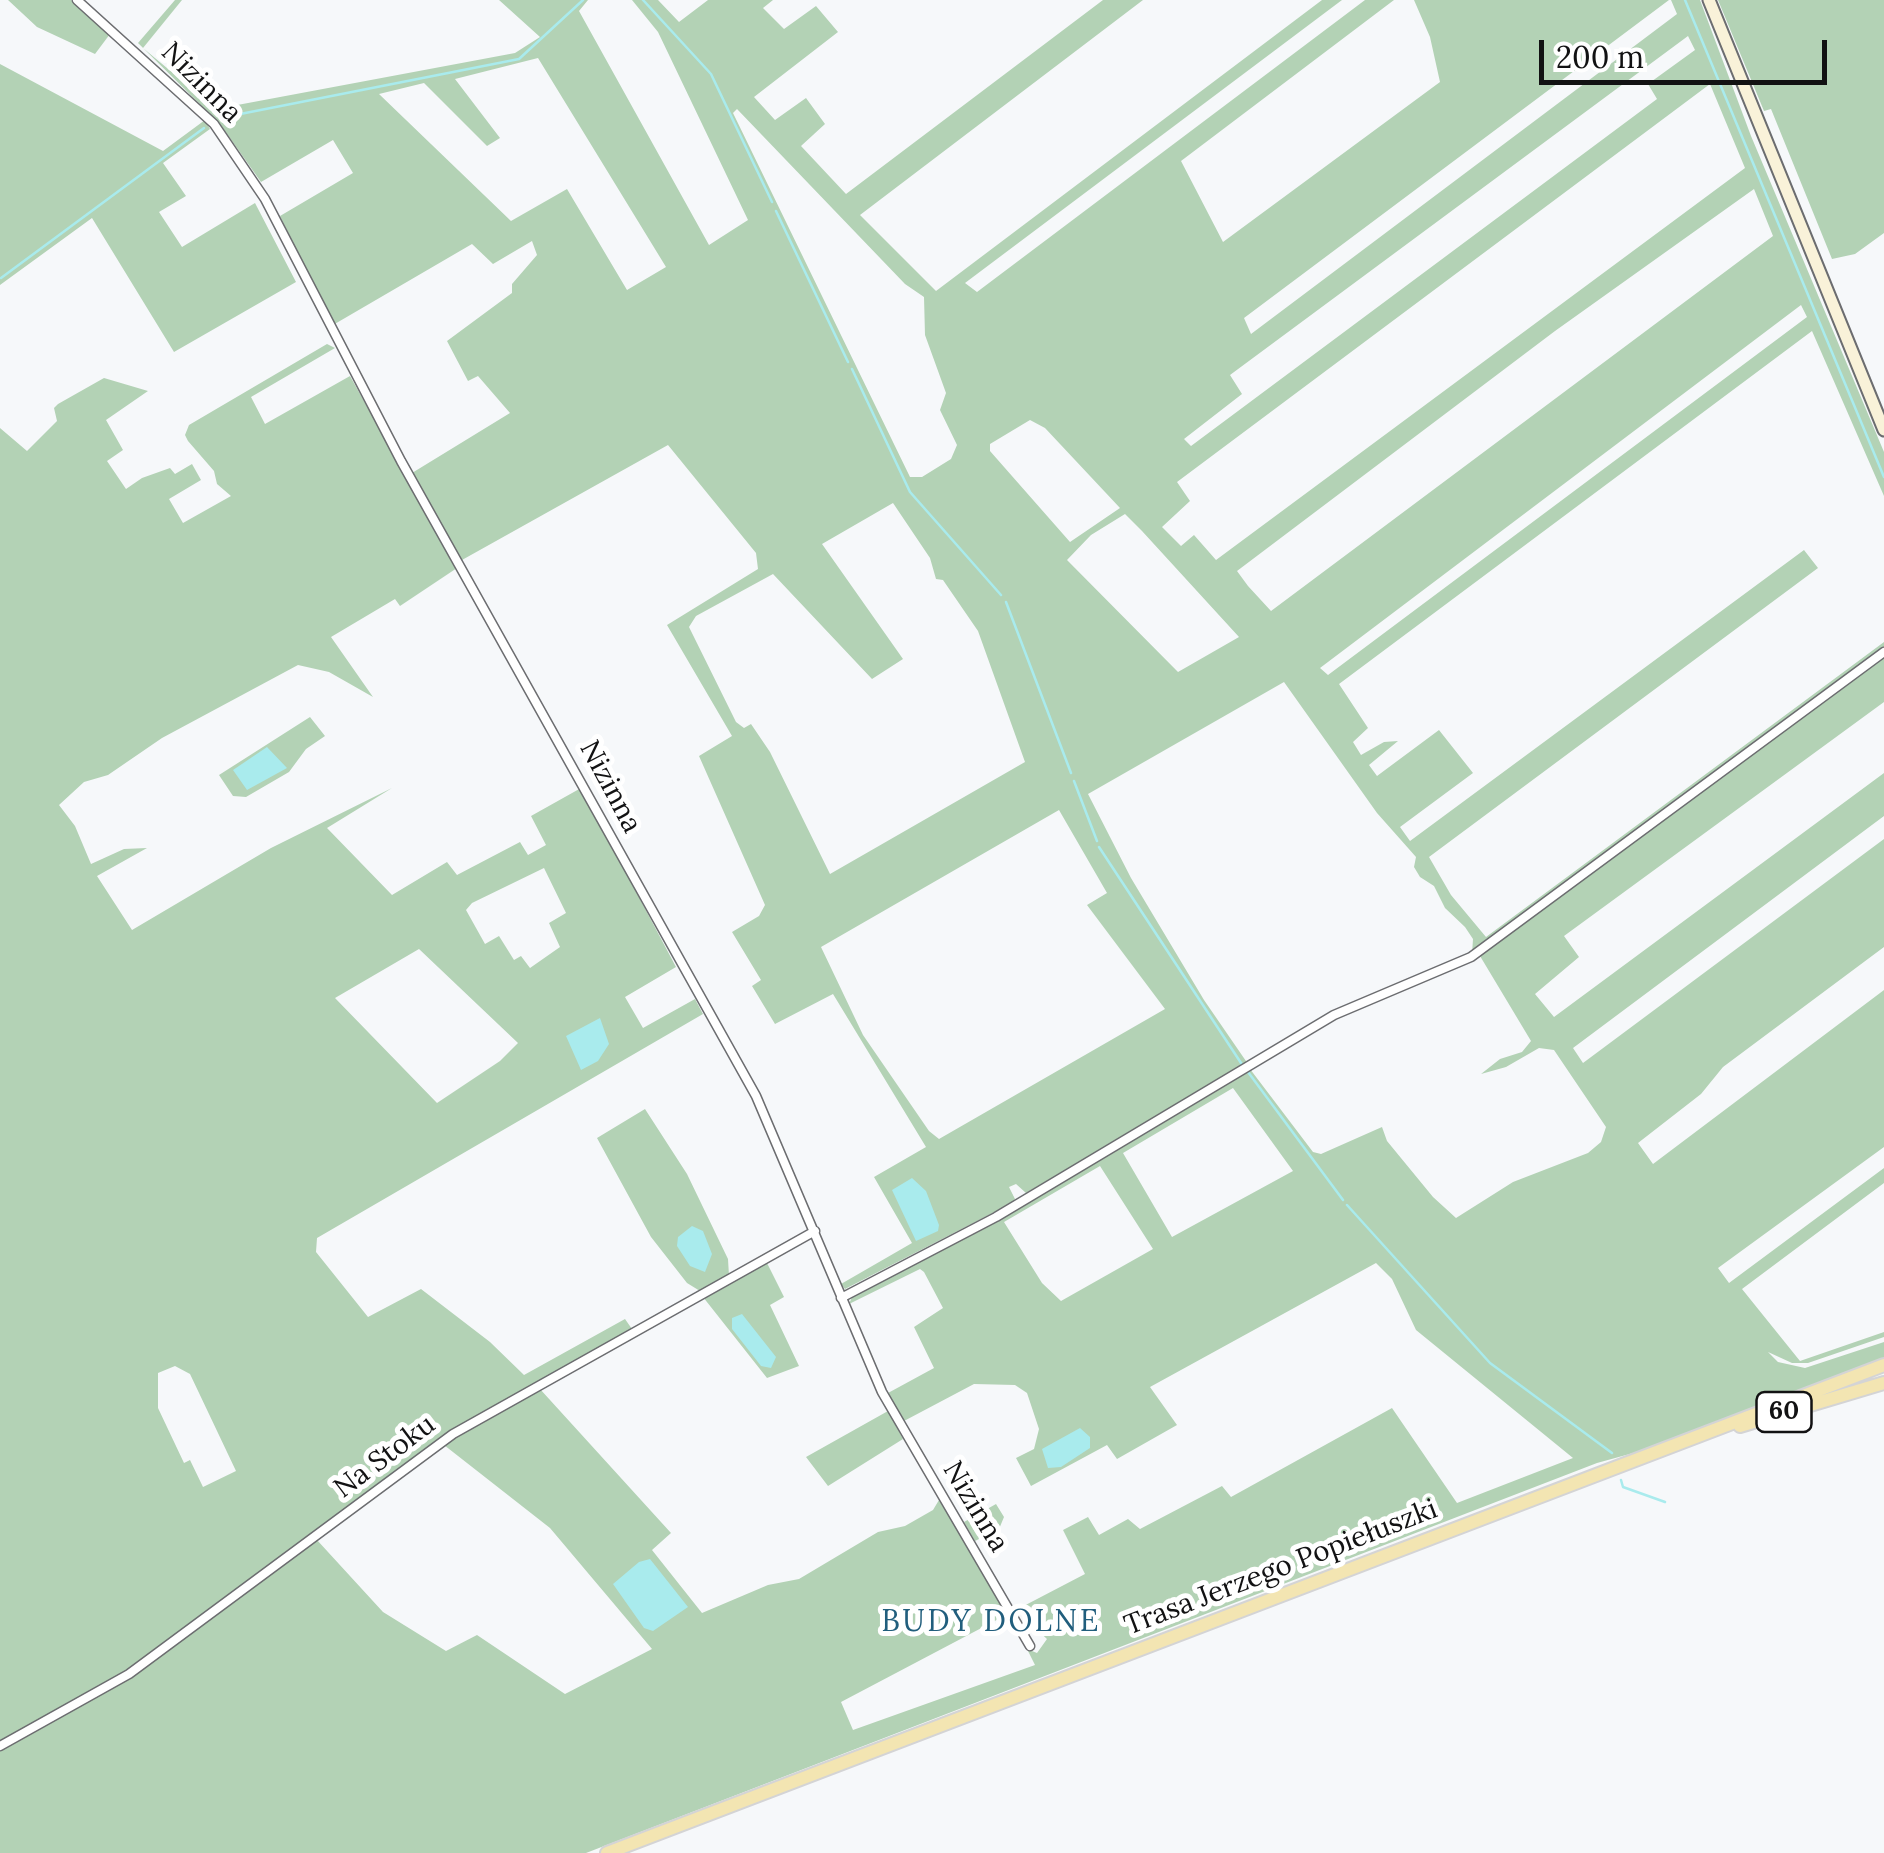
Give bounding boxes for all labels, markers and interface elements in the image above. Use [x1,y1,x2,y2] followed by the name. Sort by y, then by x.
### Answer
[1544,20,1832,82] scale bar
[154,36,248,130] street label: Nizinna
[1556,38,1644,76] text: 200 m
[572,735,648,839] street label: Nizinna
[1756,1392,1812,1432] road number: 60
[328,1408,442,1506] street label: Na Stoku
[935,1456,1015,1558] street label: Nizinna
[1120,1493,1442,1643] street label: Trasa Jerzego Popiełuszki
[881,1604,1101,1640] district label: BUDY DOLNE

